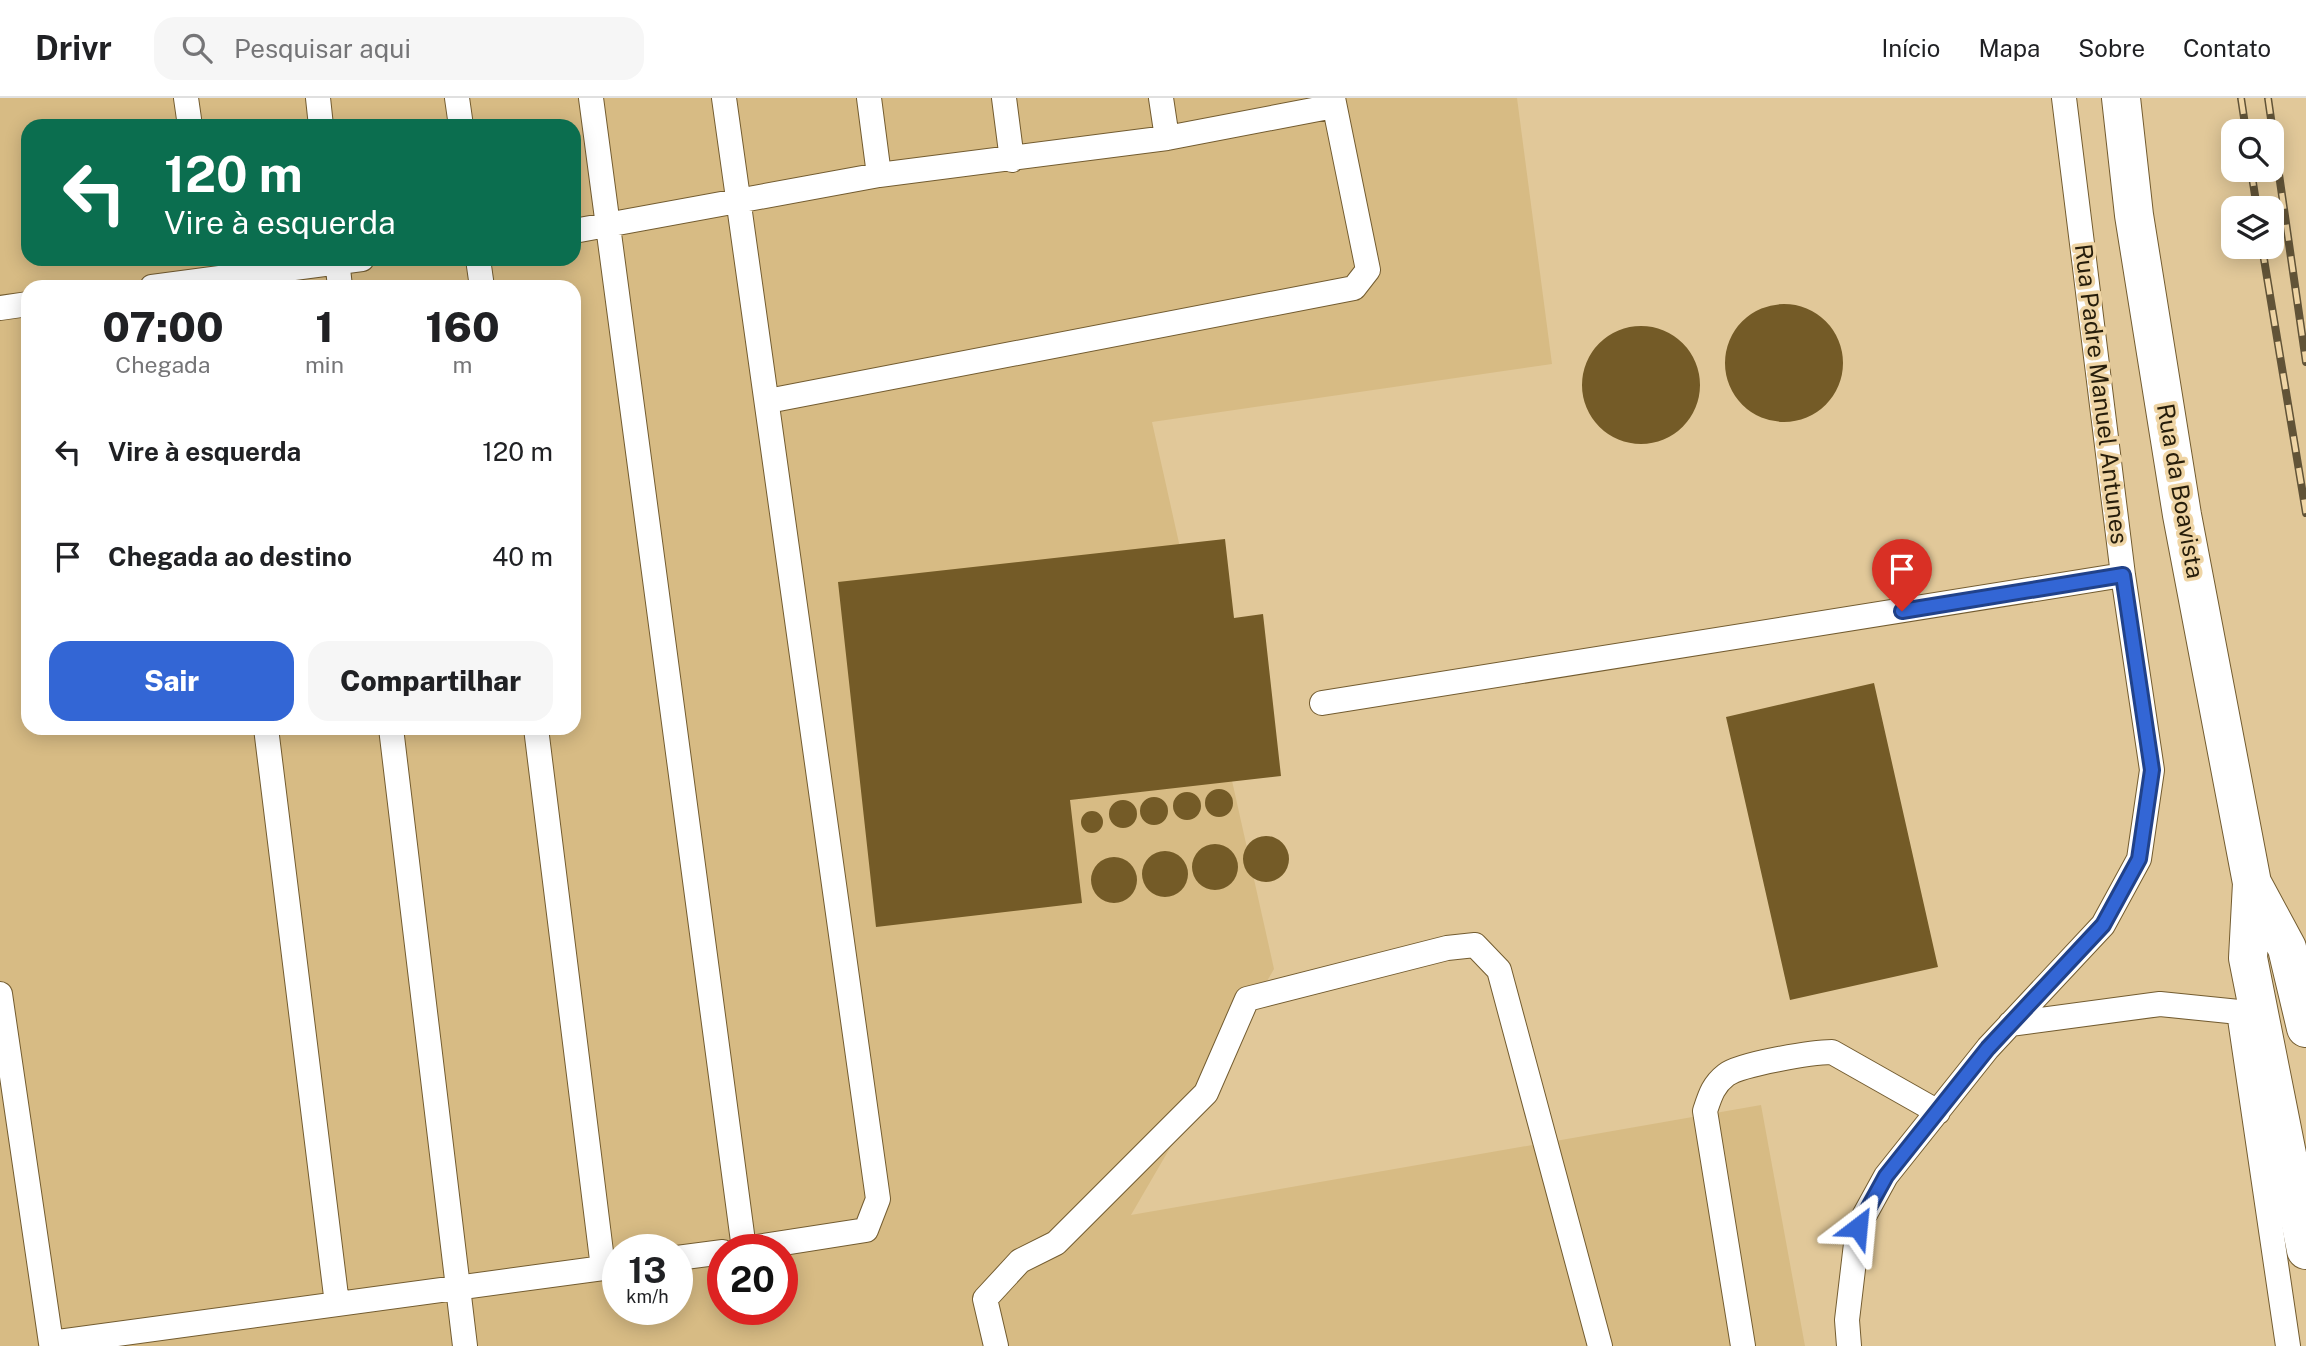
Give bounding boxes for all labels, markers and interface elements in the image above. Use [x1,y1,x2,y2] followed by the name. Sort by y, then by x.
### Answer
[154,17,644,80] search box
[35,29,112,67] text: Drivr
[178,29,216,67] icon: search
[234,33,411,64] text: Pesquisar aqui
[1882,34,1940,62] text: Início
[1978,34,2040,62] text: Mapa
[2078,34,2145,62] text: Sobre
[2183,34,2271,62] text: Contato
[2221,119,2284,259] map controls
[2221,119,2284,182] button: search
[164,145,303,203] text: 120 m
[49,147,140,238] icon: left
[2221,196,2284,259] button: layers
[164,204,396,241] text: Vire à esquerda
[2070,242,2134,546] street label: Rua Padre Manuel Antunes
[102,302,224,351] text: 07:00
[315,302,334,351] text: 1
[425,302,500,351] text: 160
[115,351,211,378] text: Chegada
[305,351,344,378] text: min
[453,351,472,378] text: m
[2152,401,2210,580] street label: Rua da Boavista
[49,433,87,471] icon: left
[108,436,301,467] text: Vire à esquerda
[482,436,553,467] text: 120 m
[49,538,87,576] icon: arrive
[1872,539,1932,611] pin
[108,541,352,572] text: Chegada ao destino
[492,541,553,572] text: 40 m
[1883,550,1921,588] icon: arrive
[49,641,294,721] button: Sair
[308,641,553,721] button: Compartilhar
[1821,1190,1895,1264] position arrow
[707,1234,798,1325] speed limit sign: 20
[628,1250,667,1291] text: 13
[626,1286,669,1307] text: km/h

